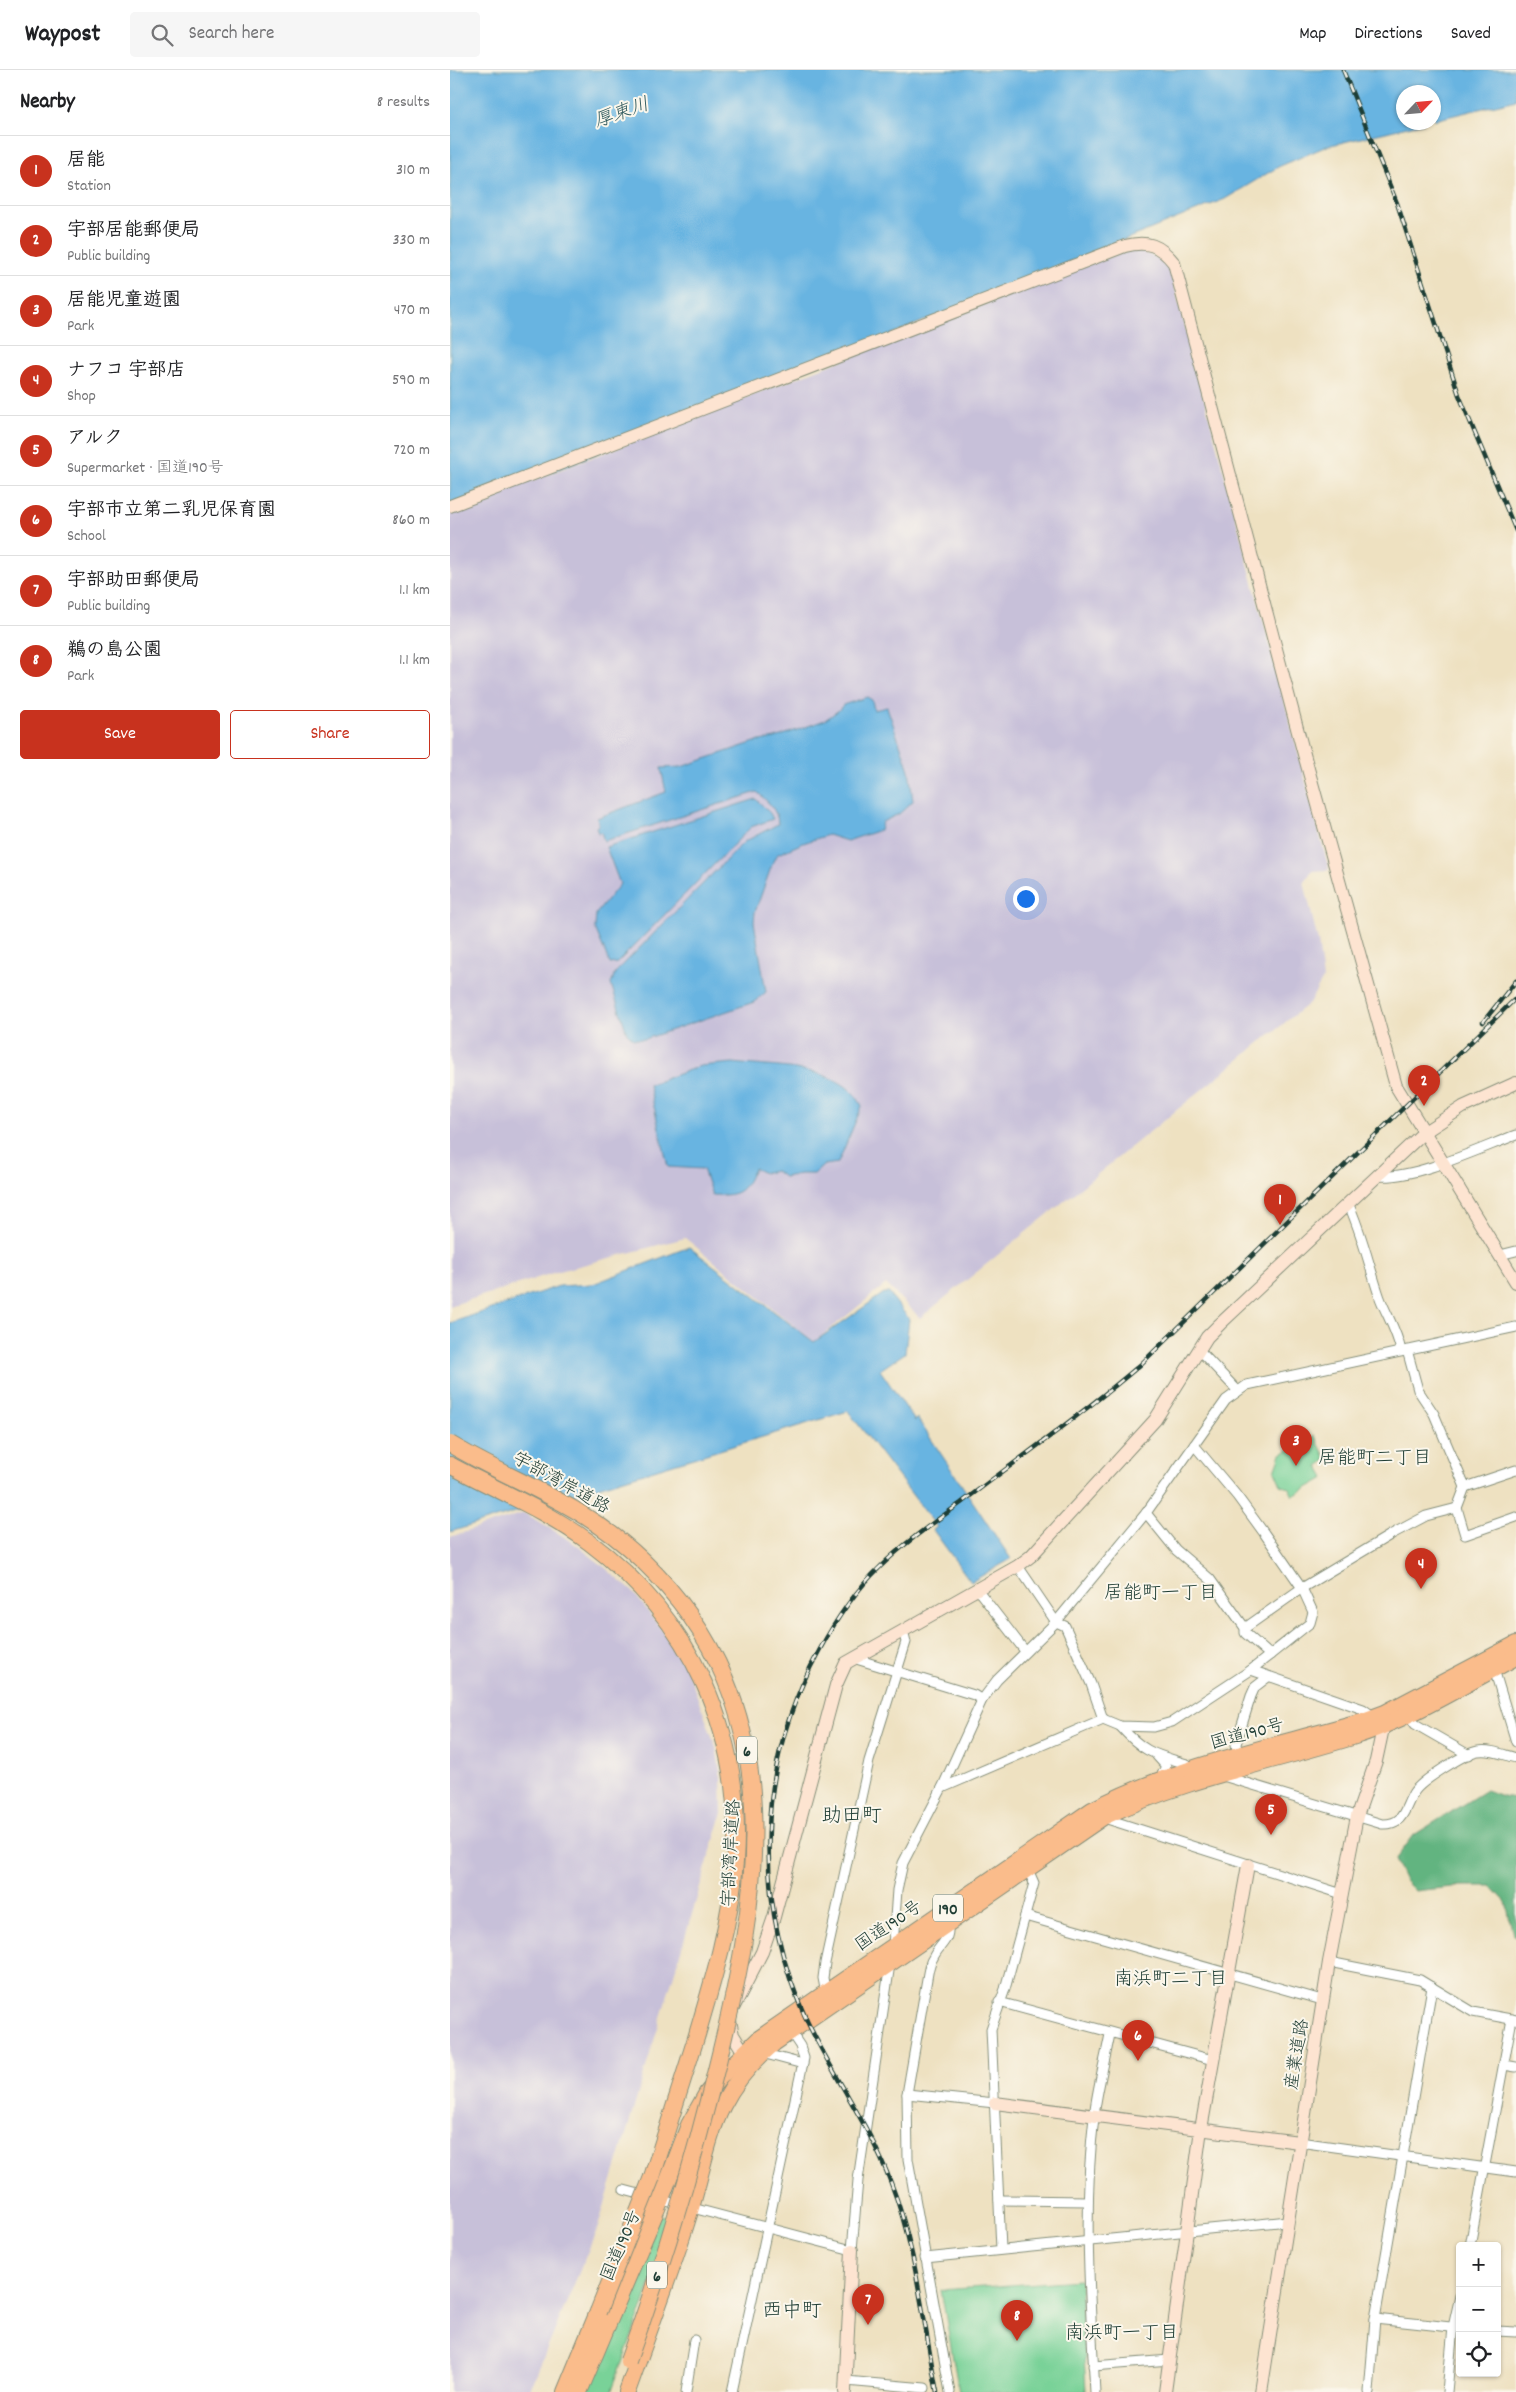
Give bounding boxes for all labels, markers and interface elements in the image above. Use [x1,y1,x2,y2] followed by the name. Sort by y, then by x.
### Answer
[130,12,480,57] search box
[25,18,100,52] text: Waypost
[148,21,176,49] icon: search
[188,21,274,48] text: Search here
[1299,22,1326,47] text: Map
[1354,22,1423,47] text: Directions
[1451,22,1491,47] text: Saved
[1396,85,1441,130] north arrow
[20,88,75,118] text: Nearby
[377,91,430,114] text: 8 results
[591,92,653,136] water label: 厚東川
[67,148,105,175] text: 居能
[34,159,38,182] text: 1
[396,159,430,182] text: 310 m
[67,175,111,198] text: Station
[67,218,200,245] text: 宇部居能郵便局
[33,229,40,252] text: 2
[392,229,430,252] text: 330 m
[67,245,150,268] text: Public building
[67,288,181,315] text: 居能児童遊園
[32,299,40,322] text: 3
[394,299,430,322] text: 470 m
[67,315,94,338] text: Park
[67,358,185,385] text: ナフコ 宇部店
[33,369,39,392] text: 4
[392,369,430,392] text: 590 m
[67,385,96,408] text: Shop
[67,426,123,453] text: アルク
[32,439,40,462] text: 5
[394,439,430,462] text: 720 m
[67,457,224,480] text: Supermarket · 国道190号
[67,498,276,525] text: 宇部市立第二乳児保育園
[32,509,40,532] text: 6
[392,509,430,532] text: 860 m
[67,525,106,548] text: School
[67,568,200,595] text: 宇部助田郵便局
[33,579,39,602] text: 7
[399,579,430,602] text: 1.1 km
[67,595,150,618] text: Public building
[67,638,162,665] text: 鵜の島公園
[33,649,39,672] text: 8
[399,649,430,672] text: 1.1 km
[67,665,94,688] text: Park
[20,710,220,759] button: Save
[230,710,430,759] button: Share
[1013,886,1039,912] your location
[1408,1065,1440,1106] pin: 2
[1264,1184,1296,1225] pin: 1
[1280,1425,1312,1466] pin: 3
[1318,1446,1432,1473] district label: 居能町二丁目
[507,1447,614,1521] street label: 宇部湾岸道路
[1405,1548,1437,1589] pin: 4
[1104,1581,1218,1608] district label: 居能町一丁目
[1208,1714,1288,1757] street label: 国道190号
[737,1736,757,1764] road number: 6
[1255,1794,1287,1835] pin: 5
[717,1799,748,1908] street label: 宇部湾岸道路
[822,1803,882,1831] district label: 助田町
[851,1895,928,1959] street label: 国道190号
[933,1895,963,1922] road number: 190
[1114,1967,1228,1994] district label: 南浜町二丁目
[1280,2017,1316,2092] street label: 産業道路
[1122,2020,1154,2061] pin: 6
[596,2206,649,2286] street label: 国道190号
[1456,2242,1501,2377] map controls
[1456,2242,1501,2287] button: +
[647,2262,667,2288] road number: 6
[852,2284,884,2325] pin: 7
[1456,2287,1501,2332] button: −
[762,2298,822,2326] district label: 西中町
[1001,2300,1033,2341] pin: 8
[1065,2321,1179,2348] district label: 南浜町一丁目
[1456,2332,1501,2377] button: locate

